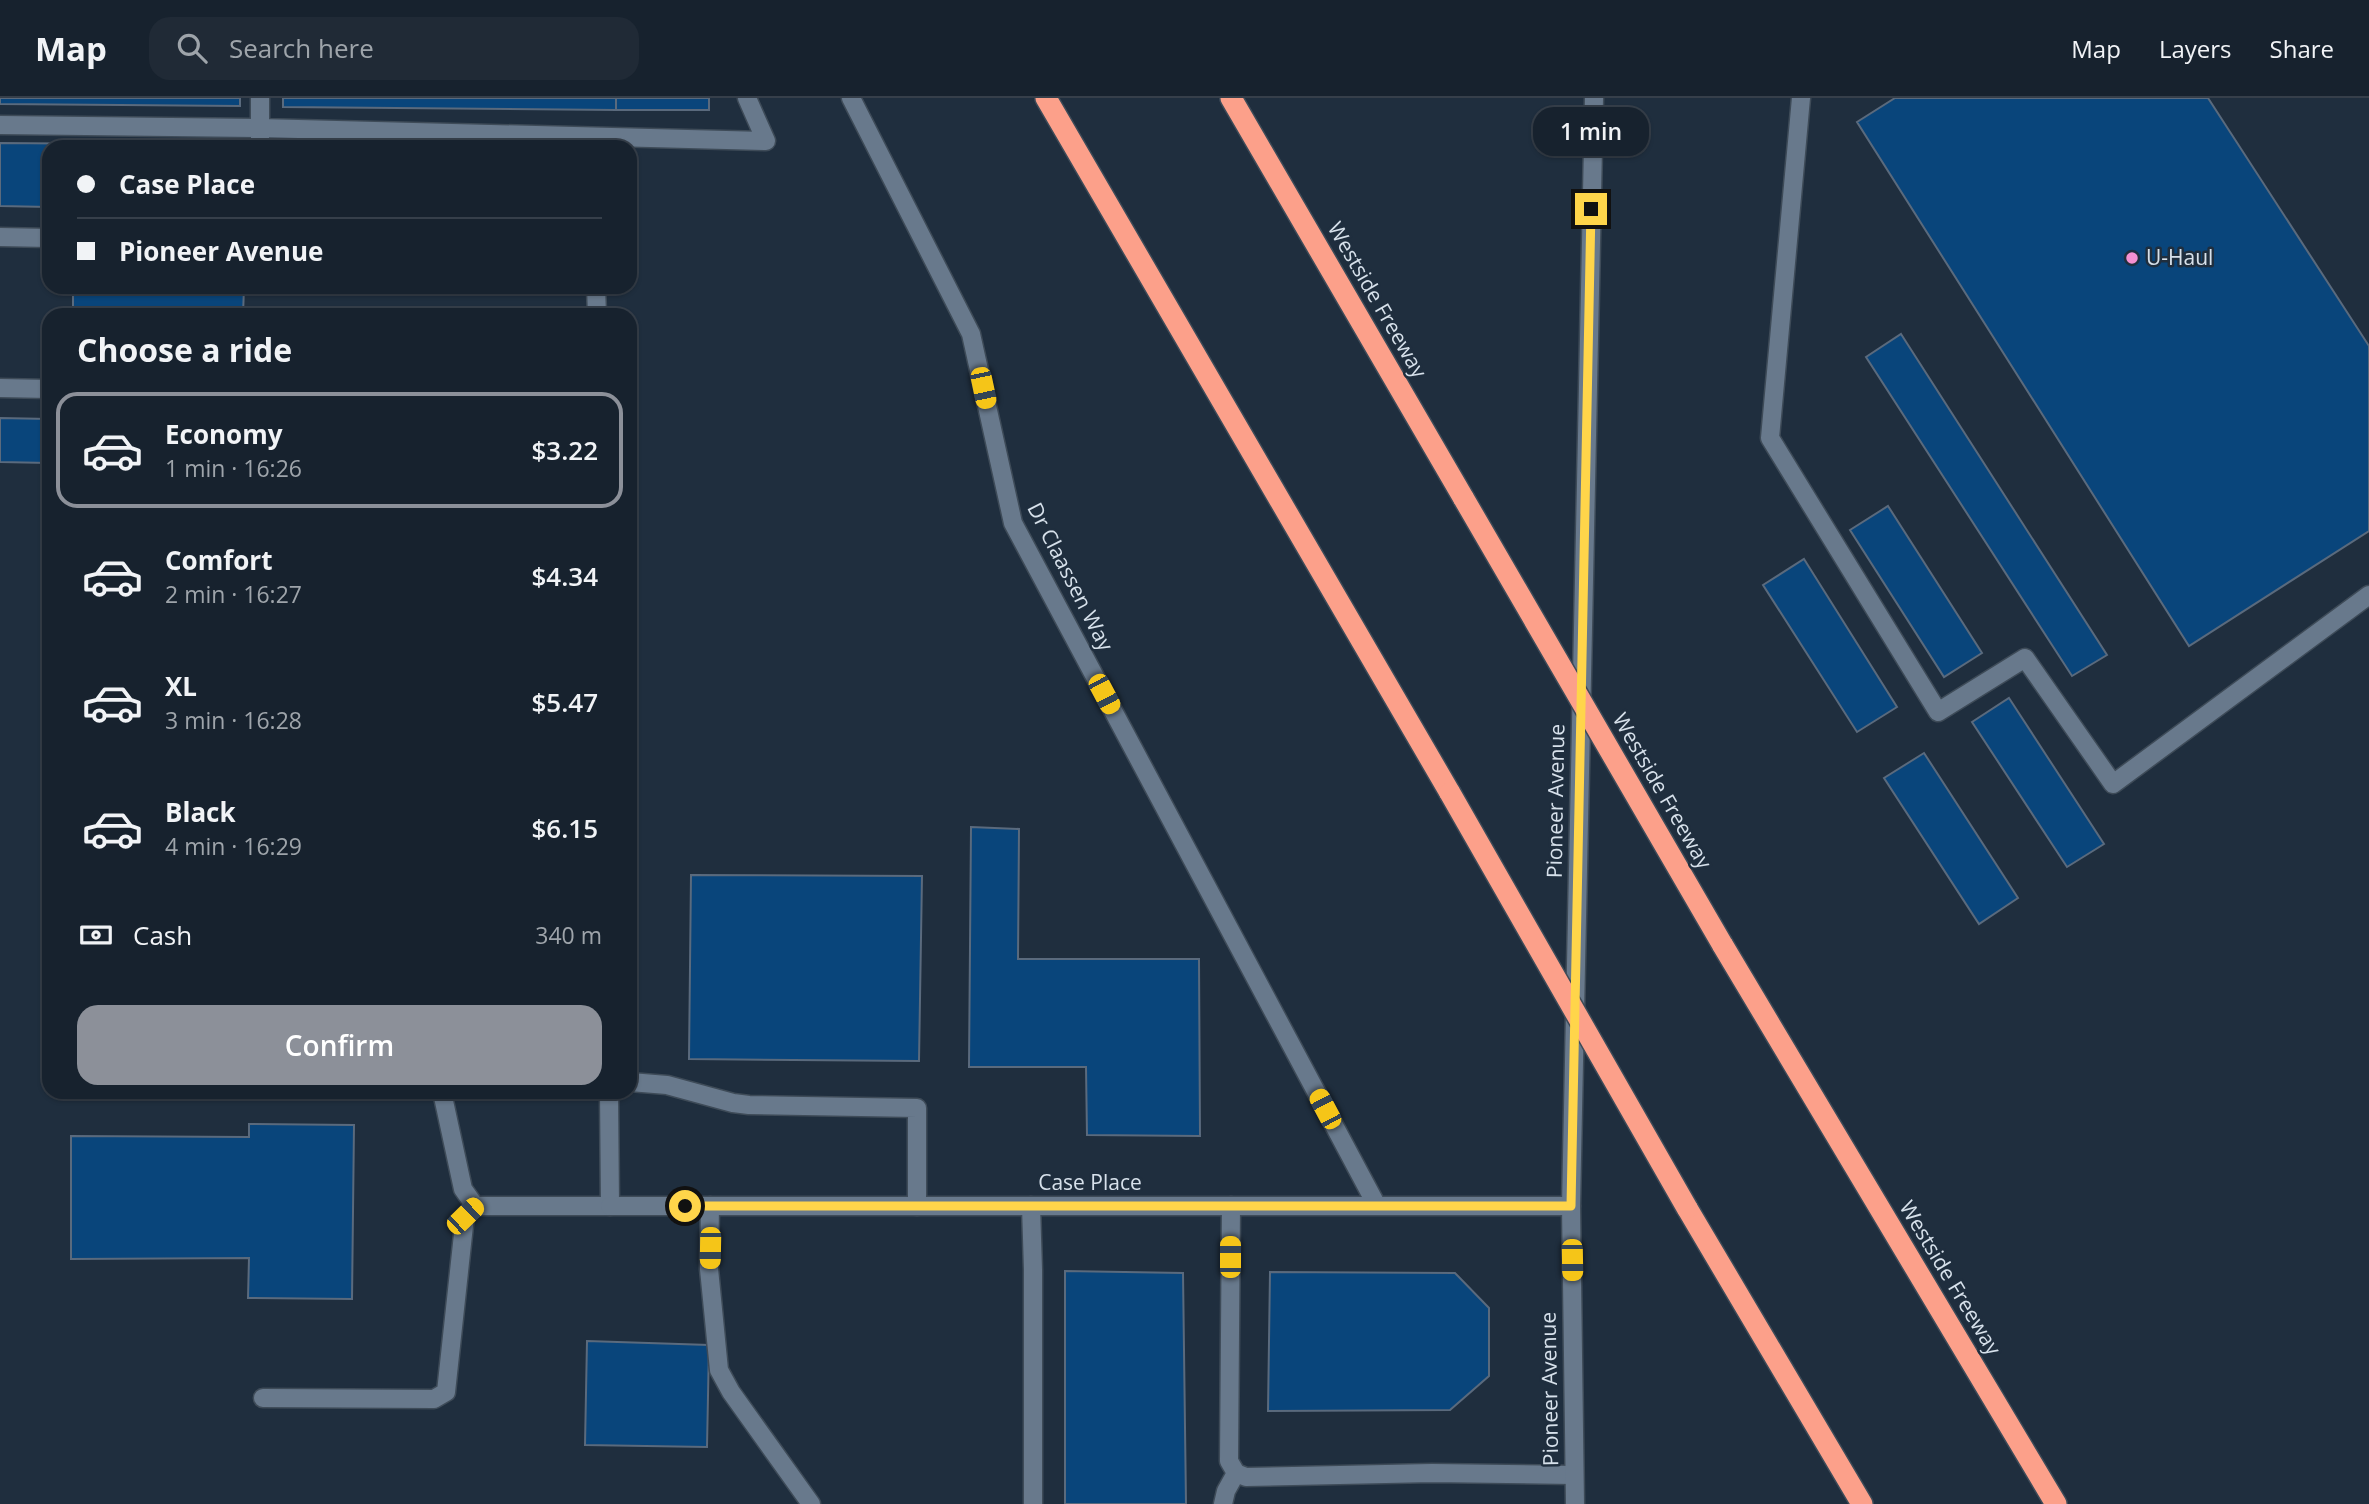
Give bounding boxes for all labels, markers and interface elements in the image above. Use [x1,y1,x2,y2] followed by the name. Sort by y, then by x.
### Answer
[149,17,639,80] search box
[35,26,107,71] text: Map
[173,29,211,67] icon: search
[229,30,374,66] text: Search here
[2071,32,2121,65] text: Map
[2159,32,2232,65] text: Layers
[2270,32,2334,65] text: Share
[1533,108,1649,156] callout: 1 min
[1560,115,1622,147] text: 1 min
[119,166,255,202] text: Case Place
[1575,193,1607,225] route end
[1322,216,1434,383] street label: Westside Freeway
[119,233,323,269] text: Pioneer Avenue
[2146,243,2213,271] place label: U-Haul
[2124,250,2140,266] marker: U-Haul
[77,328,292,371] text: Choose a ride
[969,365,998,411] car
[165,416,283,452] text: Economy
[81,419,144,482] icon: car
[531,432,598,468] text: $3.22
[165,452,302,484] text: 1 min · 16:26
[1021,498,1121,656] street label: Dr Claassen Way
[165,542,272,578] text: Comfort
[81,545,144,608] icon: car
[531,558,598,594] text: $4.34
[165,578,302,610] text: 2 min · 16:27
[165,668,197,704] text: XL
[81,671,144,734] icon: car
[1085,671,1124,717] car
[531,684,598,720] text: $5.47
[165,704,302,736] text: 3 min · 16:28
[1607,707,1719,874] street label: Westside Freeway
[1540,724,1570,878] street label: Pioneer Avenue
[165,794,236,830] text: Black
[81,797,144,860] icon: car
[531,810,598,846] text: $6.15
[165,830,302,862] text: 4 min · 16:29
[77,916,115,954] icon: cash
[133,917,192,953] text: Cash
[535,919,602,951] text: 340 m
[77,1005,602,1085] button: Confirm
[1306,1086,1345,1132] car
[1038,1168,1142,1196] street label: Case Place
[669,1190,701,1222] route start
[443,1194,488,1238] car
[1894,1195,2008,1360] street label: Westside Freeway
[700,1227,721,1269] car
[1220,1236,1241,1278] car
[1562,1239,1583,1281] car
[1534,1312,1564,1466] street label: Pioneer Avenue

